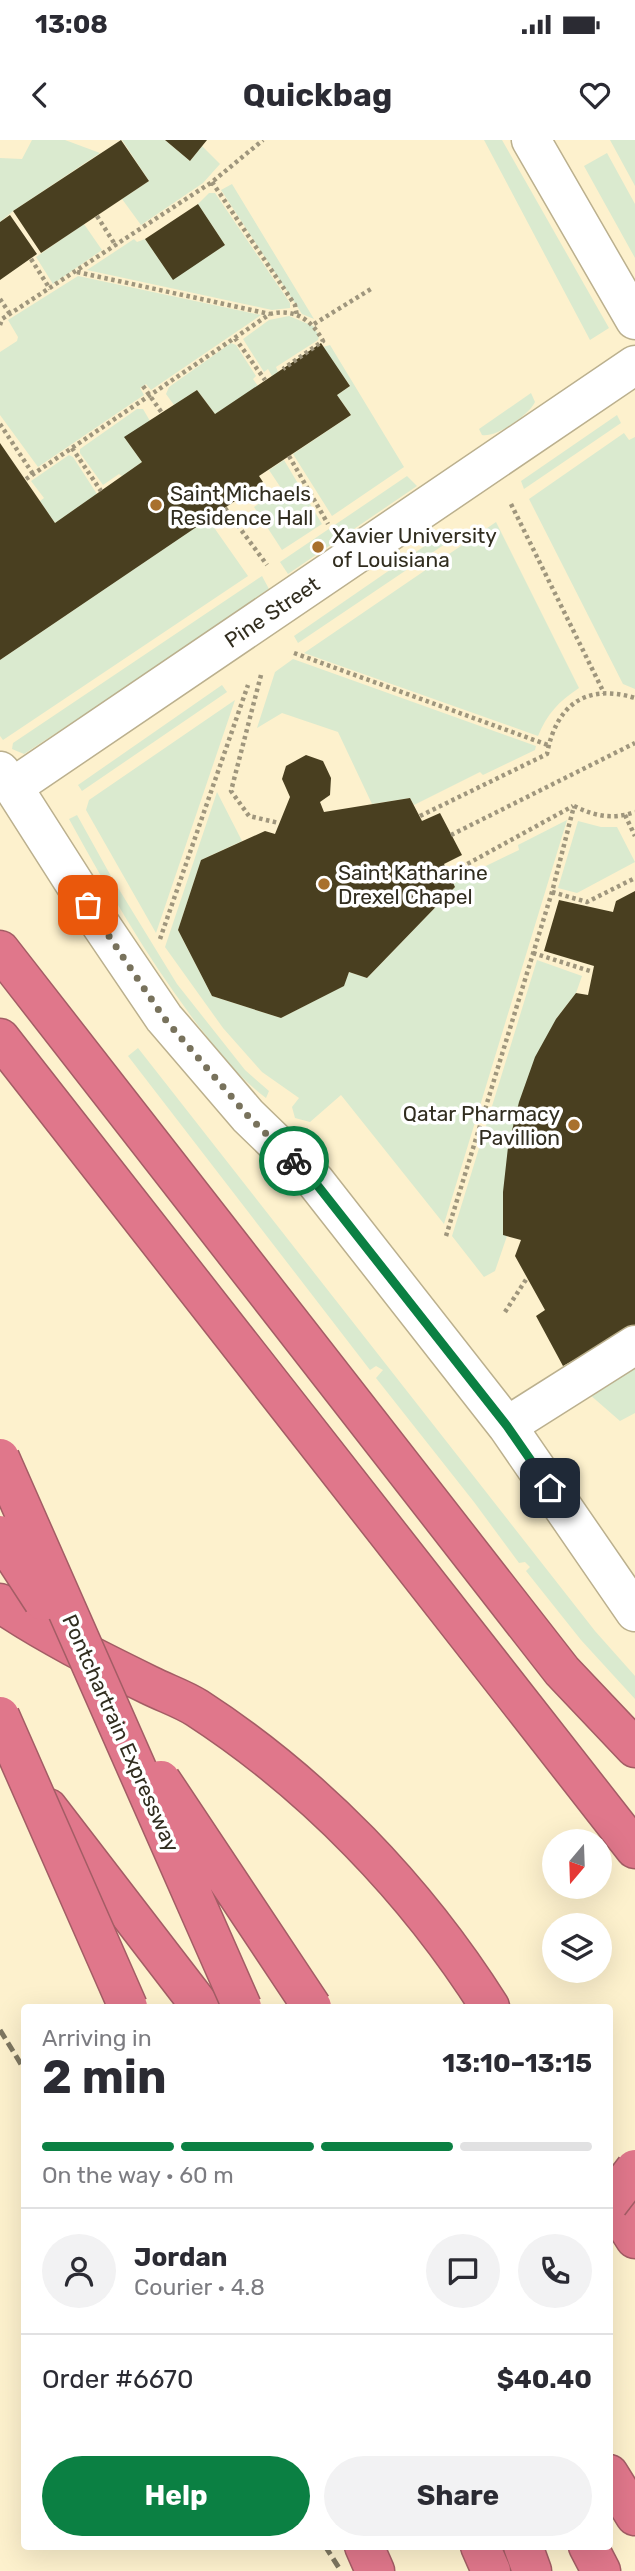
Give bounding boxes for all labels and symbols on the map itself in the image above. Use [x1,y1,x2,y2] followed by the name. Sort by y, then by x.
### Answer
[170,481,313,530] place label: Saint Michaels Residence Hall
[148,497,164,513] marker: Saint Michaels Residence Hall
[332,523,497,572] place label: Xavier University of Louisiana
[310,539,326,555] marker: Xavier University of Louisiana
[220,571,324,653] street label: Pine Street
[338,860,488,909] place label: Saint Katharine Drexel Chapel
[58,875,118,935] pin
[316,876,332,892] marker: Saint Katharine Drexel Chapel
[403,1101,560,1150] place label: Qatar Pharmacy Pavillion
[566,1117,582,1133] marker: Qatar Pharmacy Pavillion
[259,1126,329,1196] courier
[520,1458,580,1518] pin
[57,1610,185,1856] street label: Pontchartrain Expressway
[542,1829,612,1899] north arrow

